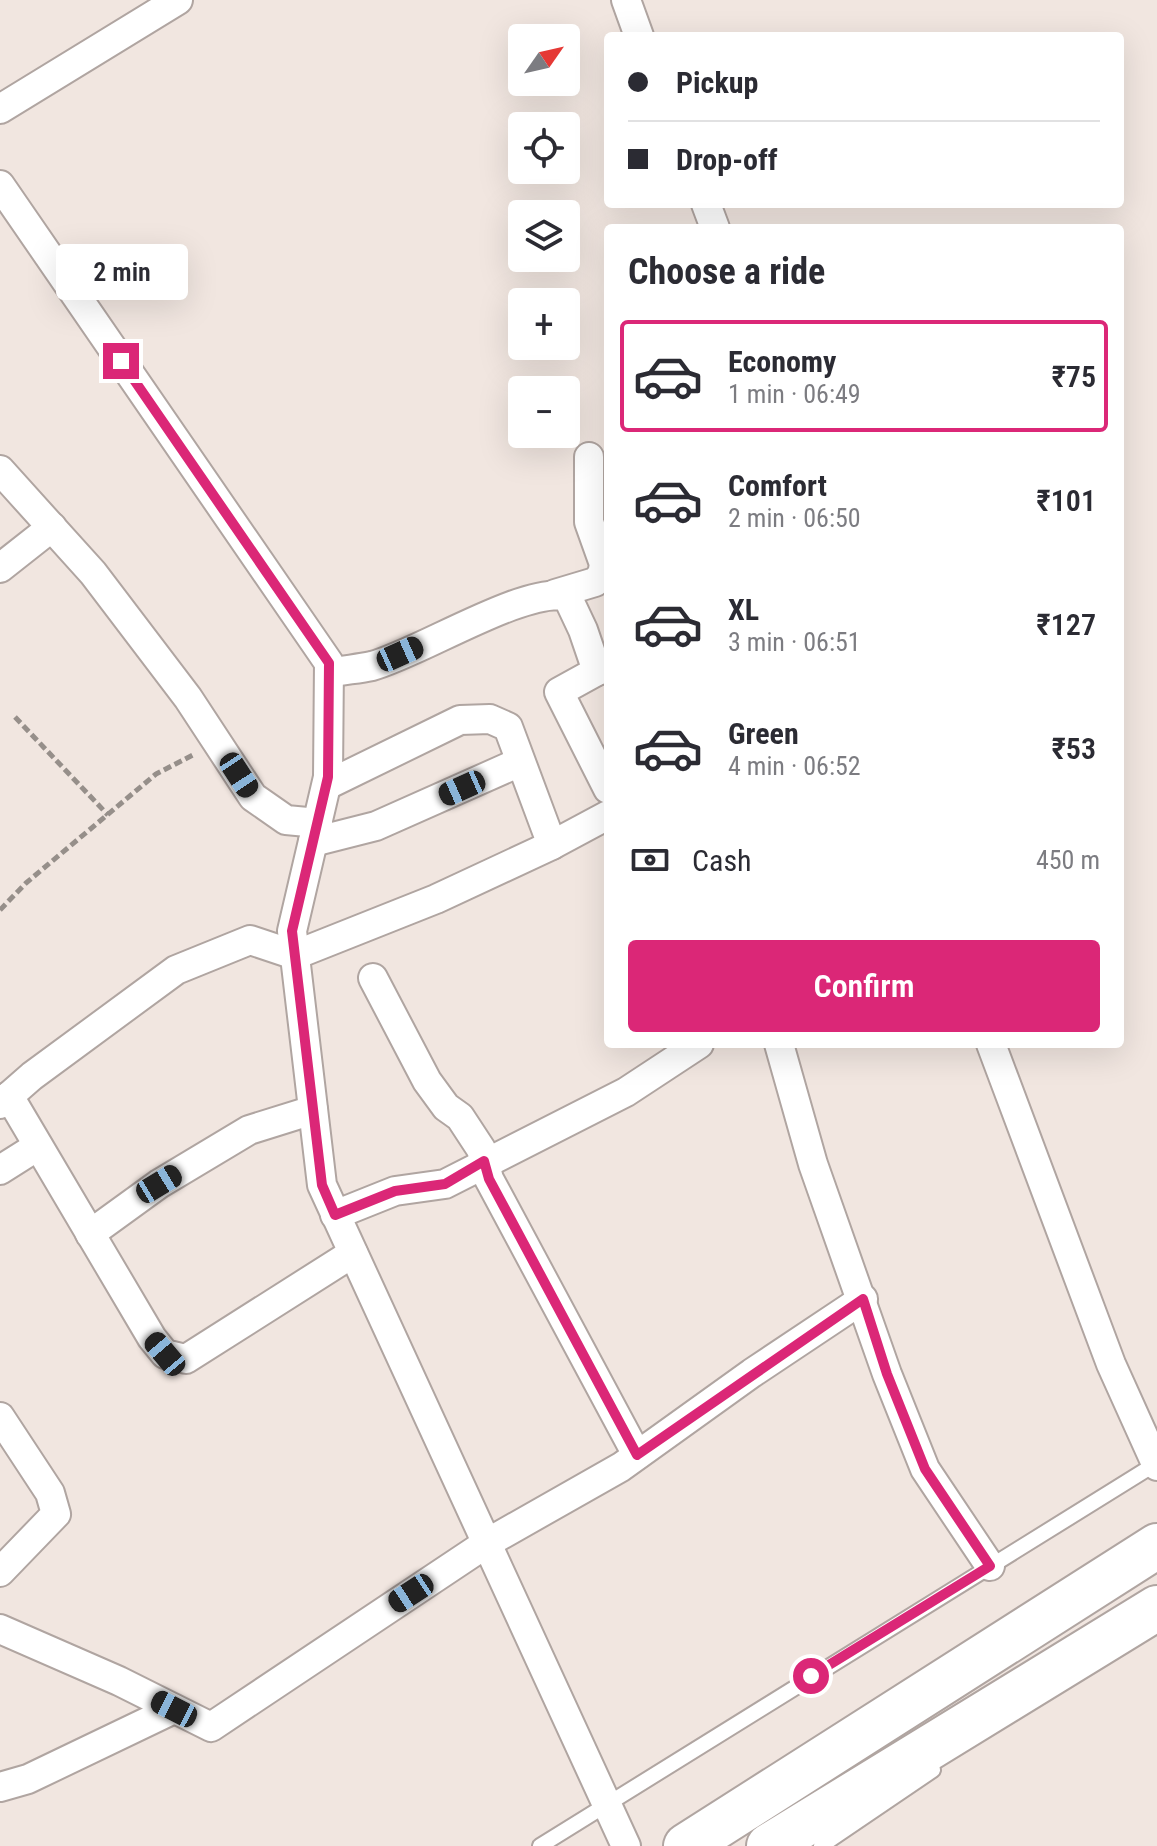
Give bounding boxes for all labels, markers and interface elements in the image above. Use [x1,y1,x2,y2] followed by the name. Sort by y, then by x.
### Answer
[508,24,580,96] north arrow
[508,24,580,448] map controls
[676,65,758,100] text: Pickup
[508,112,580,184] button: locate
[676,142,778,177] text: Drop-off
[508,200,580,272] button: layers
[55,245,187,301] callout: 2 min
[628,251,825,293] text: Choose a ride
[93,257,151,287] text: 2 min
[508,288,580,360] button: +
[632,340,704,412] icon: car
[103,343,139,379] route end
[728,344,836,379] text: Economy
[1052,359,1096,394] text: ₹75
[508,376,580,448] button: −
[728,379,861,409] text: 1 min · 06:49
[632,464,704,536] icon: car
[728,468,827,503] text: Comfort
[1037,483,1096,518] text: ₹101
[728,503,861,533] text: 2 min · 06:50
[632,588,704,660] icon: car
[728,592,759,627] text: XL
[1037,607,1096,642] text: ₹127
[728,627,861,657] text: 3 min · 06:51
[373,633,427,675] car
[632,712,704,784] icon: car
[728,716,799,751] text: Green
[1052,731,1096,766] text: ₹53
[216,748,262,802] car
[728,751,861,781] text: 4 min · 06:52
[435,767,489,809] car
[628,838,672,882] icon: cash
[692,843,752,878] text: Cash
[1036,845,1100,875] text: 450 m
[628,940,1100,1032] button: Confirm
[132,1161,186,1207] car
[140,1328,190,1380] car
[384,1570,438,1616] car
[793,1658,829,1694] route start
[147,1687,201,1731] car

